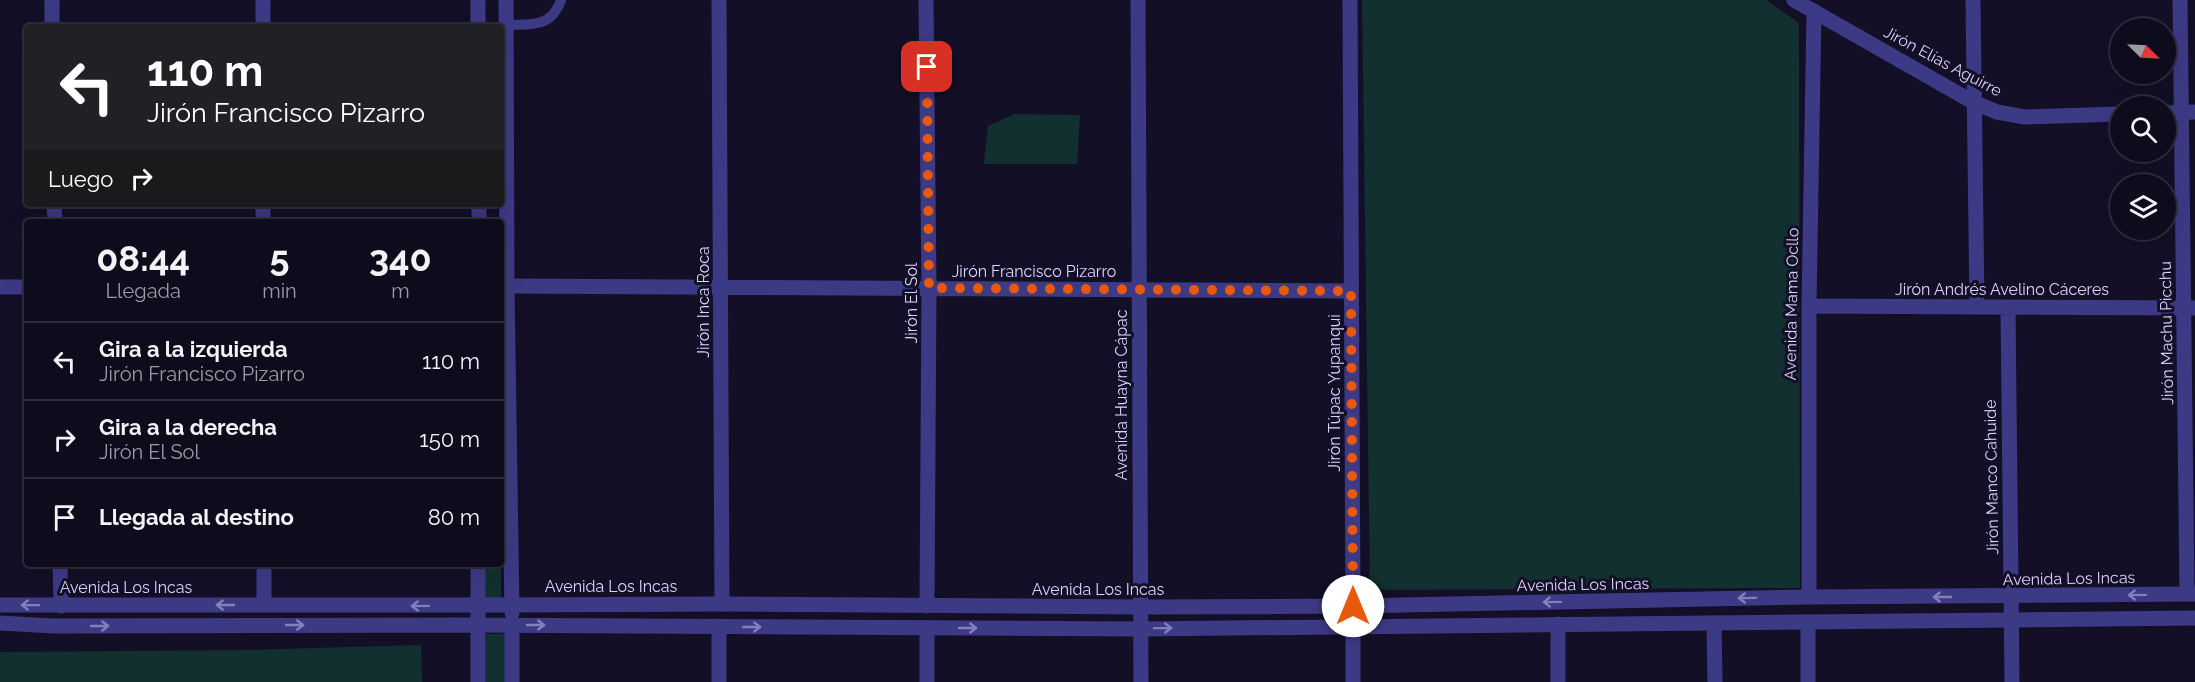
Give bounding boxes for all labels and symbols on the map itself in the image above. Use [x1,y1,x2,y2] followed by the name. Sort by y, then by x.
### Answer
[2110,18,2176,84] north arrow
[1881,22,2005,101] street label: Jirón Elías Aguirre
[901,41,952,92] pin
[1781,228,1802,381] street label: Avenida Mama Ocllo
[694,246,713,358] street label: Jirón Inca Roca
[2156,261,2177,405] street label: Jirón Machu Picchu
[902,262,921,343] street label: Jirón El Sol
[952,262,1116,281] street label: Jirón Francisco Pizarro
[1895,280,2109,299] street label: Jirón Andrés Avelino Cáceres
[1112,309,1131,481] street label: Avenida Huayna Cápac
[1325,314,1344,472] street label: Jirón Túpac Yupanqui
[1981,399,2002,555] street label: Jirón Manco Cahuide
[2003,568,2136,589] street label: Avenida Los Incas
[1321,574,1385,638] position arrow
[1517,574,1650,595] street label: Avenida Los Incas
[545,577,678,596] street label: Avenida Los Incas
[60,578,193,597] street label: Avenida Los Incas
[1032,580,1165,599] street label: Avenida Los Incas
[2127,589,2147,601] one-way arrow
[1932,591,1952,603] one-way arrow
[1737,593,1757,604] one-way arrow
[1542,597,1562,608] one-way arrow
[215,599,235,611] one-way arrow
[20,600,40,611] one-way arrow
[410,600,430,612] one-way arrow
[285,619,305,631] one-way arrow
[526,619,546,631] one-way arrow
[90,620,110,632] one-way arrow
[742,621,762,633] one-way arrow
[958,622,978,634] one-way arrow
[1153,622,1173,634] one-way arrow

